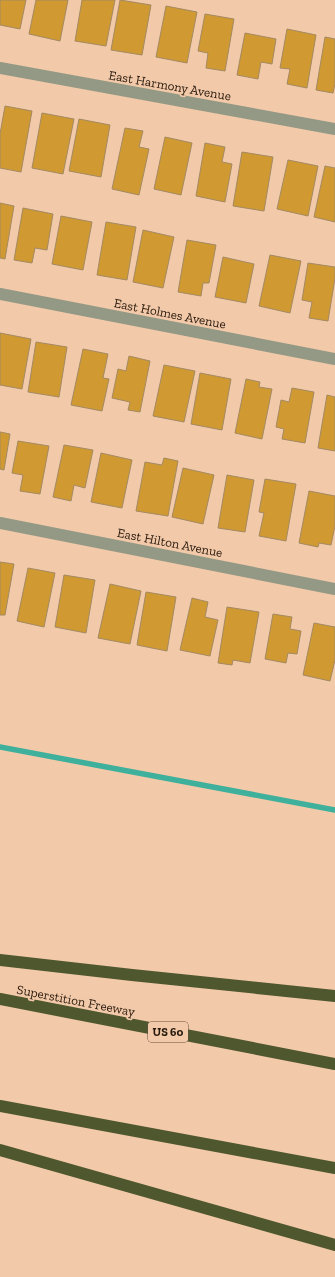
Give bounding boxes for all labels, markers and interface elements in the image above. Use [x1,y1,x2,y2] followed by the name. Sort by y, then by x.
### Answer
[108,67,232,104] street label: East Harmony Avenue
[113,295,227,332] street label: East Holmes Avenue
[116,525,224,560] street label: East Hilton Avenue
[16,982,137,1019] street label: Superstition Freeway
[148,1022,188,1042] road number: US 60

